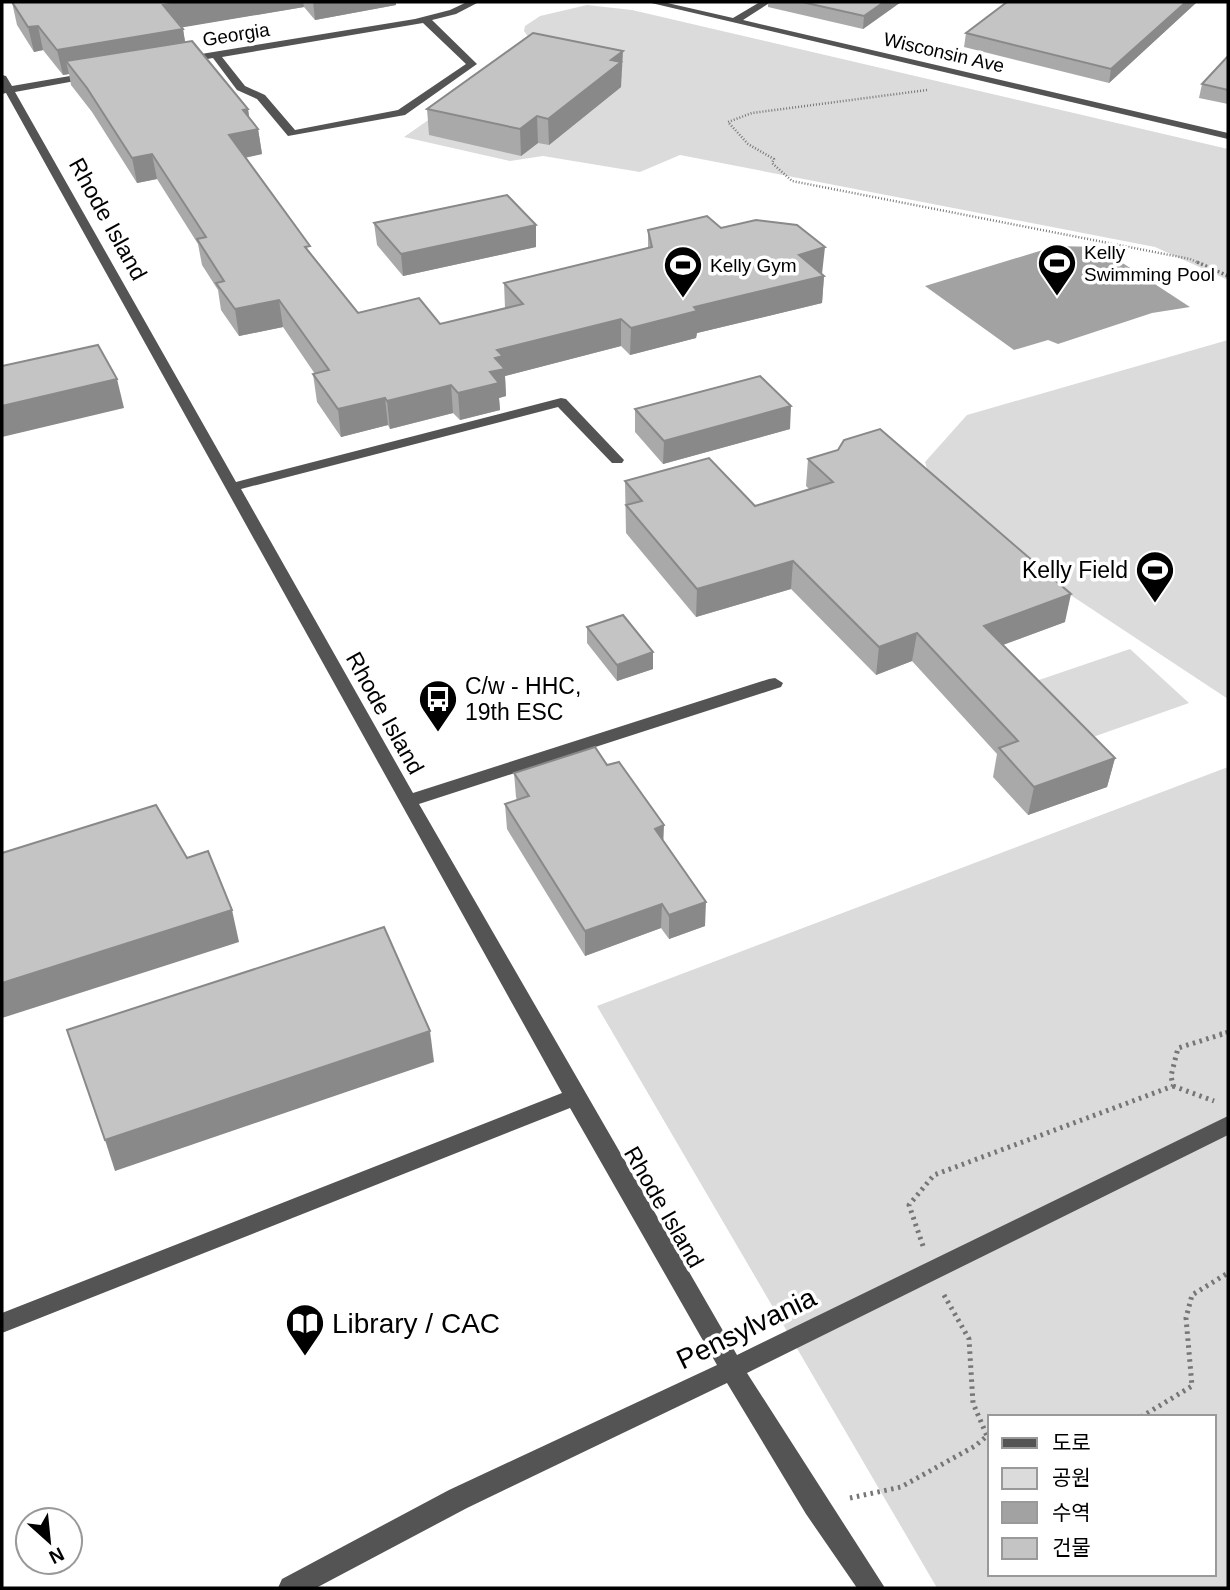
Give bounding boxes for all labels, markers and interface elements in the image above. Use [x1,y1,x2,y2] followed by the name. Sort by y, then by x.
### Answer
[201,19,272,50] street label: Georgia
[882,28,1006,77] street label: Wisconsin Ave
[64,153,152,285] street label: Rhode Island
[1036,242,1078,297] sports icon: Kelly Swimming Pool
[1084,242,1215,285] place label: Kelly Swimming Pool
[662,244,704,299] sports icon: Kelly Gym
[710,255,797,276] place label: Kelly Gym
[1134,549,1176,604] sports icon: Kelly Field
[1022,557,1128,583] place label: Kelly Field
[341,647,429,779] street label: Rhode Island
[465,673,581,725] place label: C/w - HHC, 19th ESC
[417,678,459,733] bus stop icon: C/w - HHC, 19th ESC
[619,1142,709,1272] street label: Rhode Island
[672,1281,821,1375] street label: Pensylvania
[284,1302,326,1357] library icon: Library / CAC
[332,1308,500,1339] place label: Library / CAC
[988,1415,1216,1576] legend
[1052,1431,1091,1454] text: 도로
[1052,1466,1091,1489] text: 공원
[1052,1501,1091,1524] text: 수역
[14,1506,84,1576] north arrow
[1052,1536,1091,1559] text: 건물
[46,1543,67,1568] text: N

